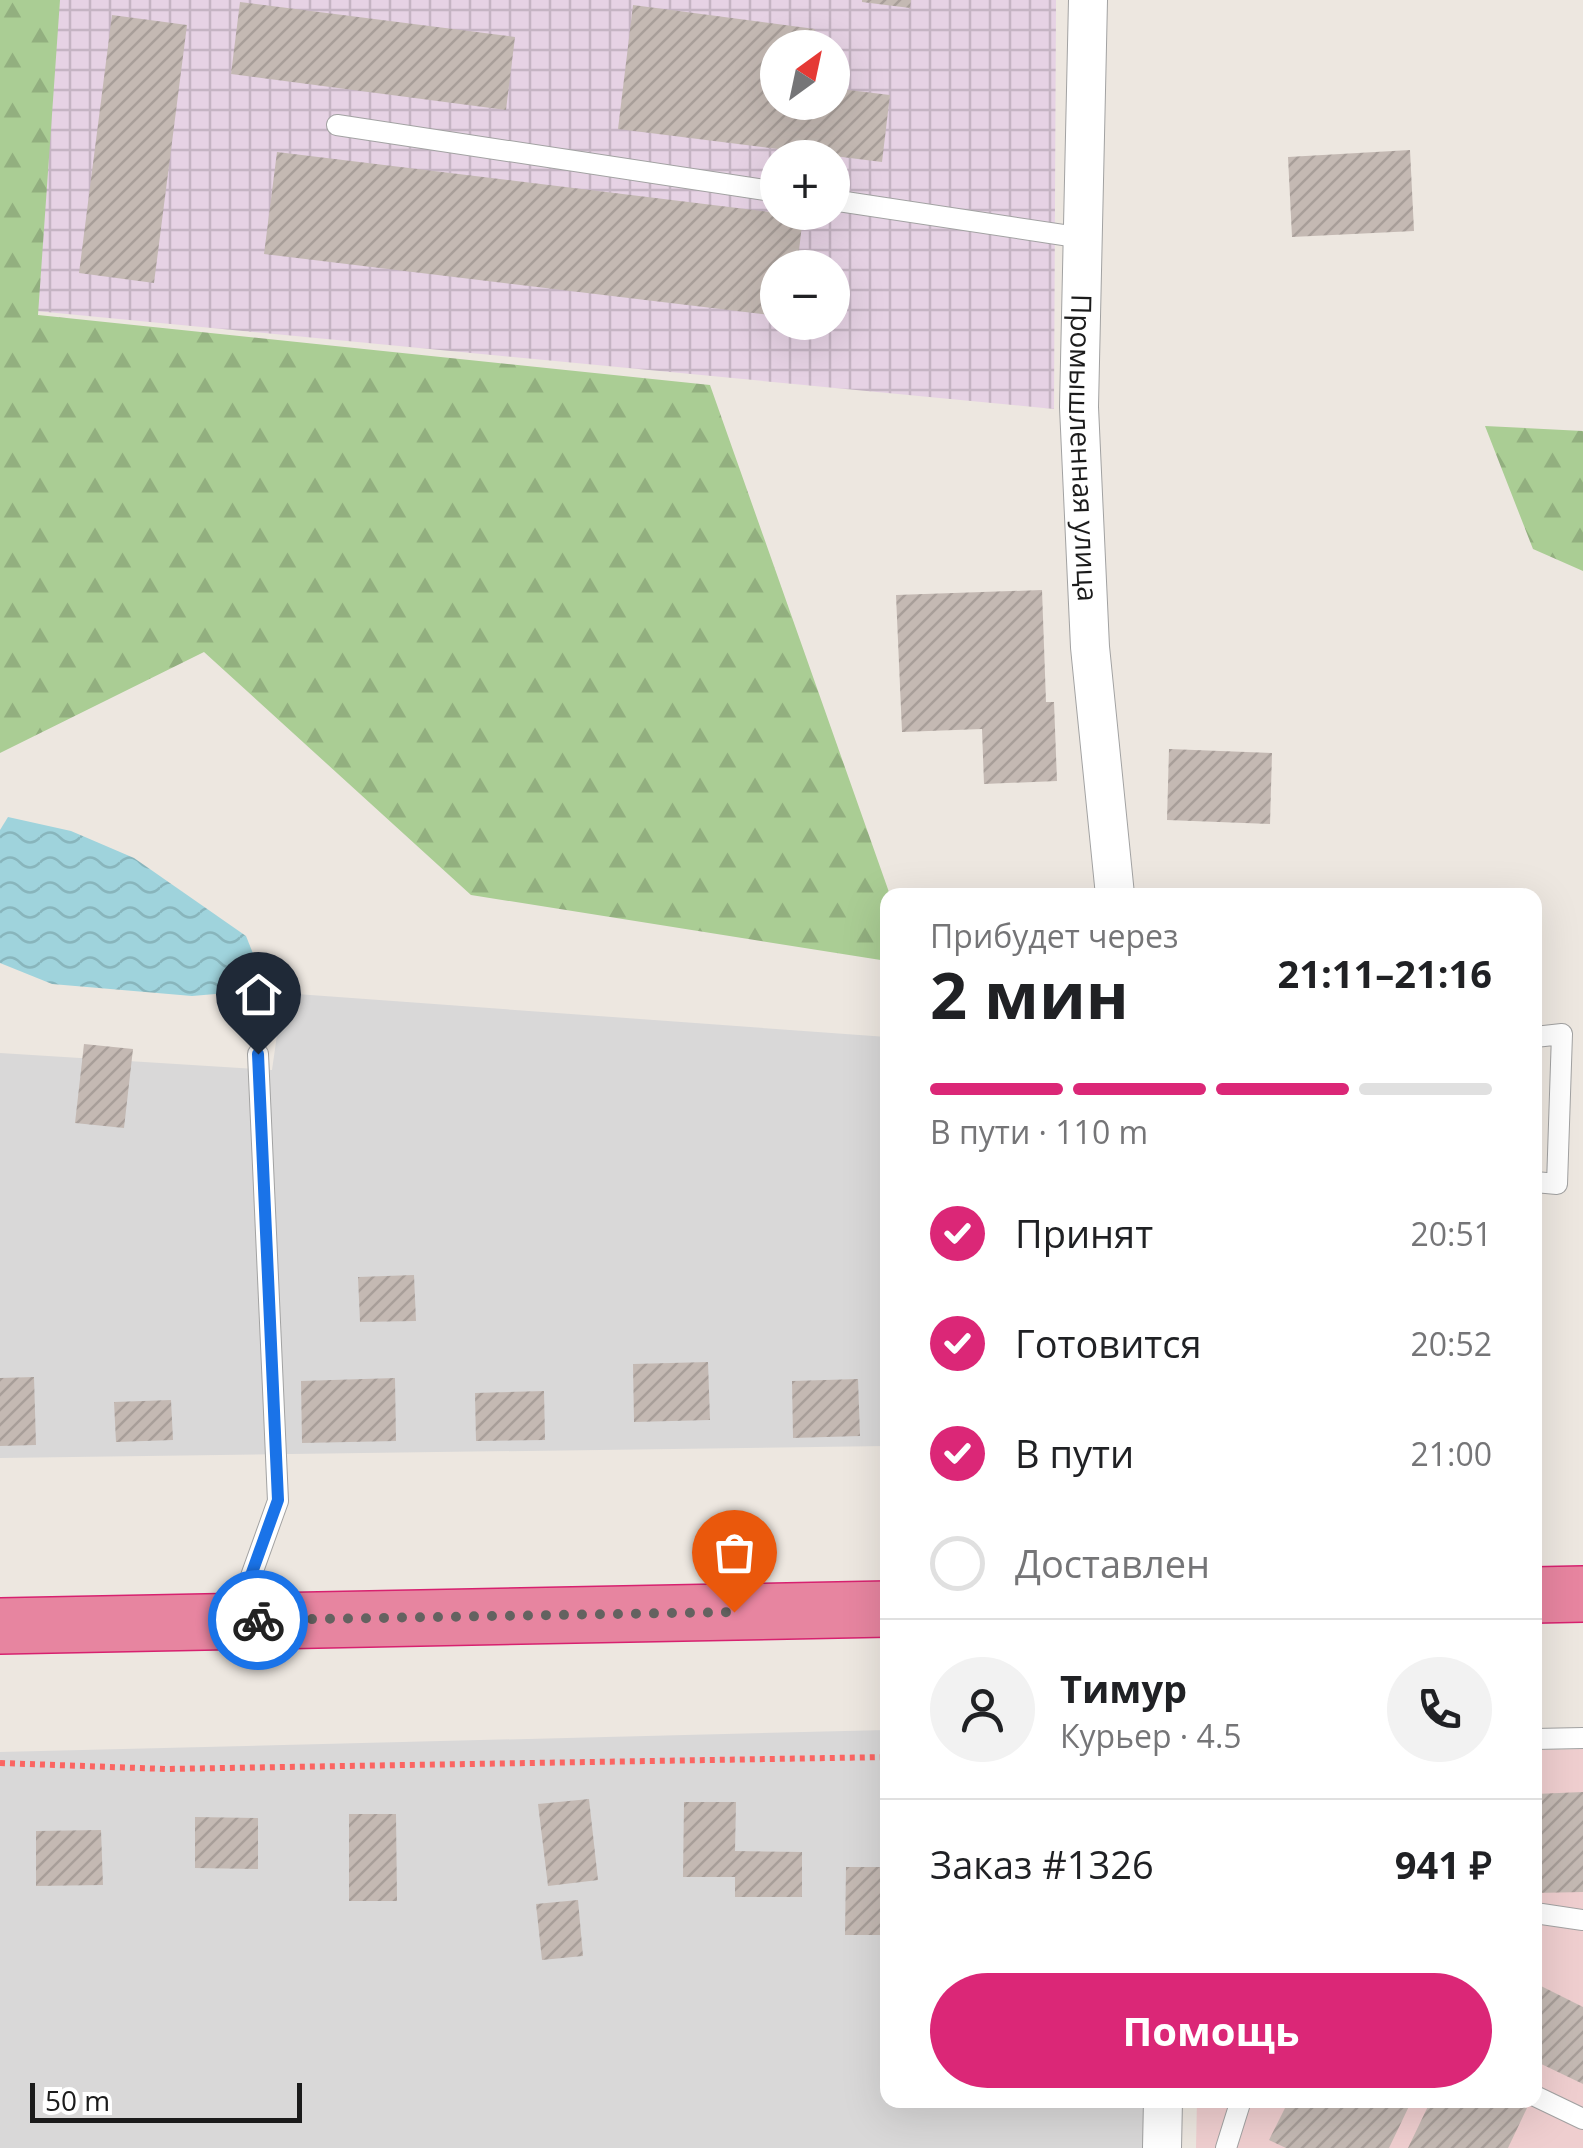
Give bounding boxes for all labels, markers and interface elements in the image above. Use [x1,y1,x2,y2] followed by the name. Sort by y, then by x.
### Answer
[760,30,850,120] north arrow
[760,30,850,340] map controls
[760,140,850,230] button: +
[760,250,850,340] button: −
[1061,294,1108,602] street label: Промышленная улица
[930,914,1178,957] text: Прибудет через
[1278,947,1492,999] text: 21:11–21:16
[930,950,1129,1038] text: 2 мин
[216,952,301,1055] pin
[231,967,286,1022] icon: home
[930,1110,1148,1153] text: В пути · 110 m
[930,1206,985,1261] icon: check
[1015,1207,1153,1259] text: Принят
[1410,1212,1492,1255] text: 20:51
[930,1316,985,1371] icon: check
[1015,1317,1201,1369] text: Готовится
[1410,1322,1492,1365] text: 20:52
[930,1426,985,1481] icon: check
[1015,1427,1134,1479] text: В пути
[1410,1432,1492,1475] text: 21:00
[692,1510,777,1613] pin
[707,1525,762,1580] icon: bag
[1015,1537,1210,1589] text: Доставлен
[208,1570,308,1670] courier
[231,1593,286,1648] icon: bike
[930,1657,1035,1762] button: person
[1387,1657,1492,1762] button: phone
[1060,1662,1187,1714] text: Тимур
[1060,1714,1242,1757] text: Курьер · 4.5
[930,1838,1154,1890] text: Заказ #1326
[1395,1838,1492,1890] text: 941 ₽
[930,1973,1492,2088] button: Помощь
[30,2078,302,2122] scale bar
[45,2081,110,2119] text: 50 m

